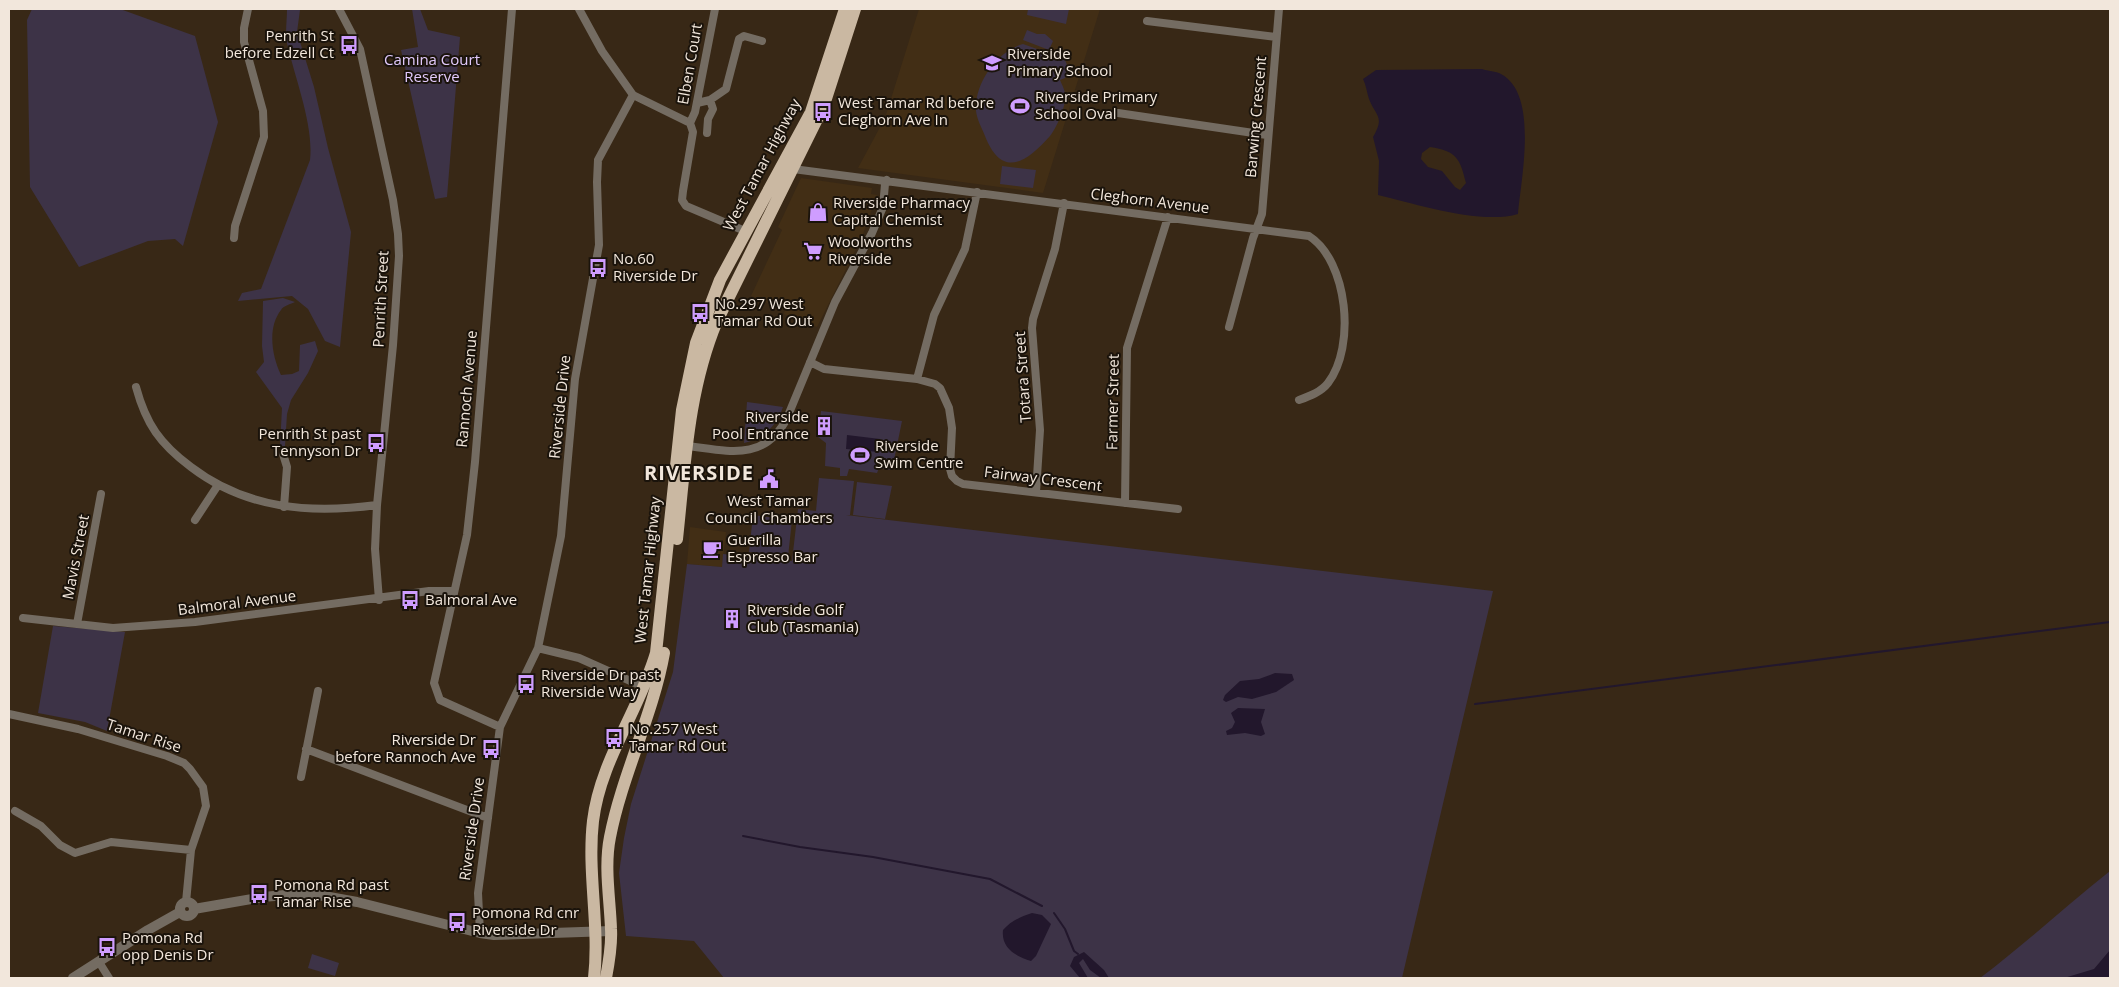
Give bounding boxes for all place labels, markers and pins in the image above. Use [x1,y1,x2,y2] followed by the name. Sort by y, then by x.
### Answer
[225,25,334,62] place label: Penrith St before Edzell Ct
[338,34,360,56] bus stop icon: Penrith St before Edzell Ct
[1007,43,1112,80] place label: Riverside Primary School
[981,52,1003,74] school or university icon: Riverside Primary School
[1035,86,1158,123] place label: Riverside Primary School Oval
[838,92,994,129] place label: West Tamar Rd before Cleghorn Ave In
[1009,95,1031,117] sports icon: Riverside Primary School Oval
[812,101,834,123] bus stop icon: West Tamar Rd before Cleghorn Ave In
[833,192,971,229] place label: Riverside Pharmacy Capital Chemist
[807,201,829,223] shop icon: Riverside Pharmacy Capital Chemist
[828,231,912,268] place label: Woolworths Riverside
[802,240,824,262] supermarket icon: Woolworths Riverside
[613,248,698,285] place label: No.60 Riverside Dr
[587,257,609,279] bus stop icon: No.60 Riverside Dr
[715,293,812,330] place label: No.297 West Tamar Rd Out
[689,302,711,324] bus stop icon: No.297 West Tamar Rd Out
[712,406,809,443] place label: Riverside Pool Entrance
[813,415,835,437] building icon: Riverside Pool Entrance
[259,423,361,460] place label: Penrith St past Tennyson Dr
[365,432,387,454] bus stop icon: Penrith St past Tennyson Dr
[875,435,963,472] place label: Riverside Swim Centre
[849,444,871,466] sports icon: Riverside Swim Centre
[758,468,780,490] public building icon: West Tamar Council Chambers
[705,490,833,527] place label: West Tamar Council Chambers
[727,529,818,566] place label: Guerilla Espresso Bar
[701,538,723,560] cafe icon: Guerilla Espresso Bar
[399,589,421,611] bus stop icon: Balmoral Ave
[425,589,517,609] place label: Balmoral Ave
[747,599,859,636] place label: Riverside Golf Club (Tasmania)
[721,608,743,630] building icon: Riverside Golf Club (Tasmania)
[541,664,659,701] place label: Riverside Dr past Riverside Way
[515,673,537,695] bus stop icon: Riverside Dr past Riverside Way
[629,718,726,755] place label: No.257 West Tamar Rd Out
[603,727,625,749] bus stop icon: No.257 West Tamar Rd Out
[335,729,476,766] place label: Riverside Dr before Rannoch Ave
[480,738,502,760] bus stop icon: Riverside Dr before Rannoch Ave
[274,874,389,911] place label: Pomona Rd past Tamar Rise
[248,883,270,905] bus stop icon: Pomona Rd past Tamar Rise
[472,902,579,939] place label: Pomona Rd cnr Riverside Dr
[446,911,468,933] bus stop icon: Pomona Rd cnr Riverside Dr
[122,927,214,964] place label: Pomona Rd opp Denis Dr
[96,936,118,958] bus stop icon: Pomona Rd opp Denis Dr

